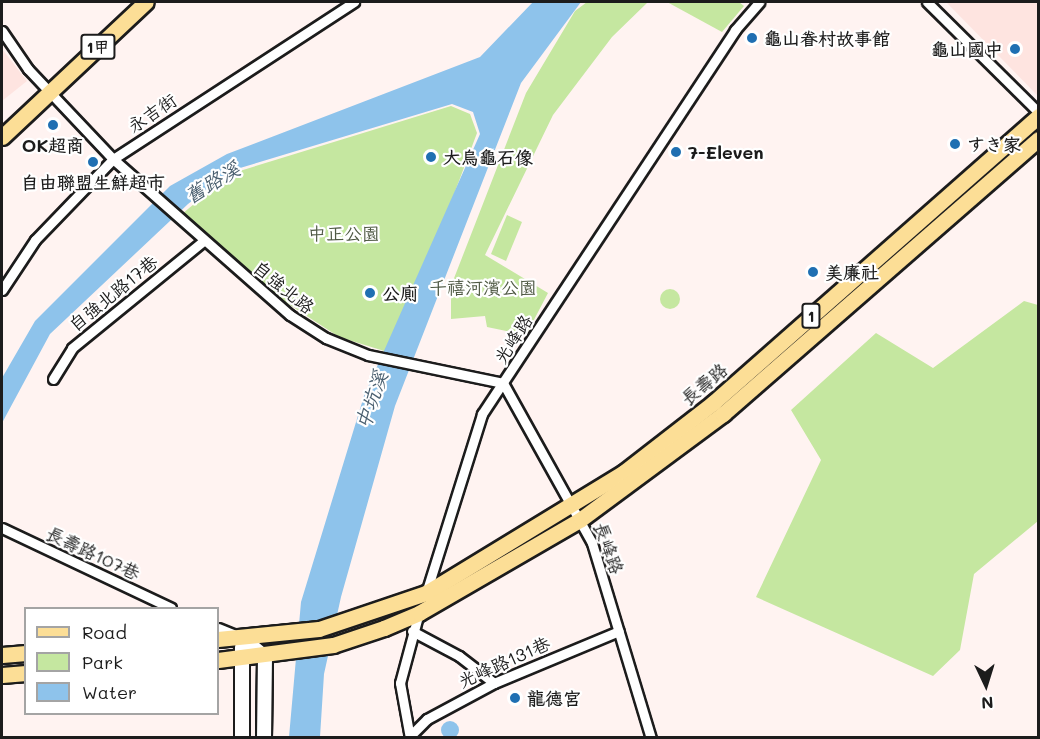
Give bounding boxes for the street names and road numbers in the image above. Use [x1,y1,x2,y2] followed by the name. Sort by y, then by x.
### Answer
[80,34,116,60] road number: 1甲
[124,89,180,137] street label: 永吉街
[64,251,162,335] street label: 自強北路17巷
[249,256,319,318] street label: 自強北路
[800,303,822,329] road number: 1
[489,310,537,368] street label: 光峰路
[676,358,732,410] street label: 長壽路
[590,519,628,577] street label: 長峰路
[43,522,143,584] street label: 長壽路107巷
[455,632,553,692] street label: 光峰路131巷

